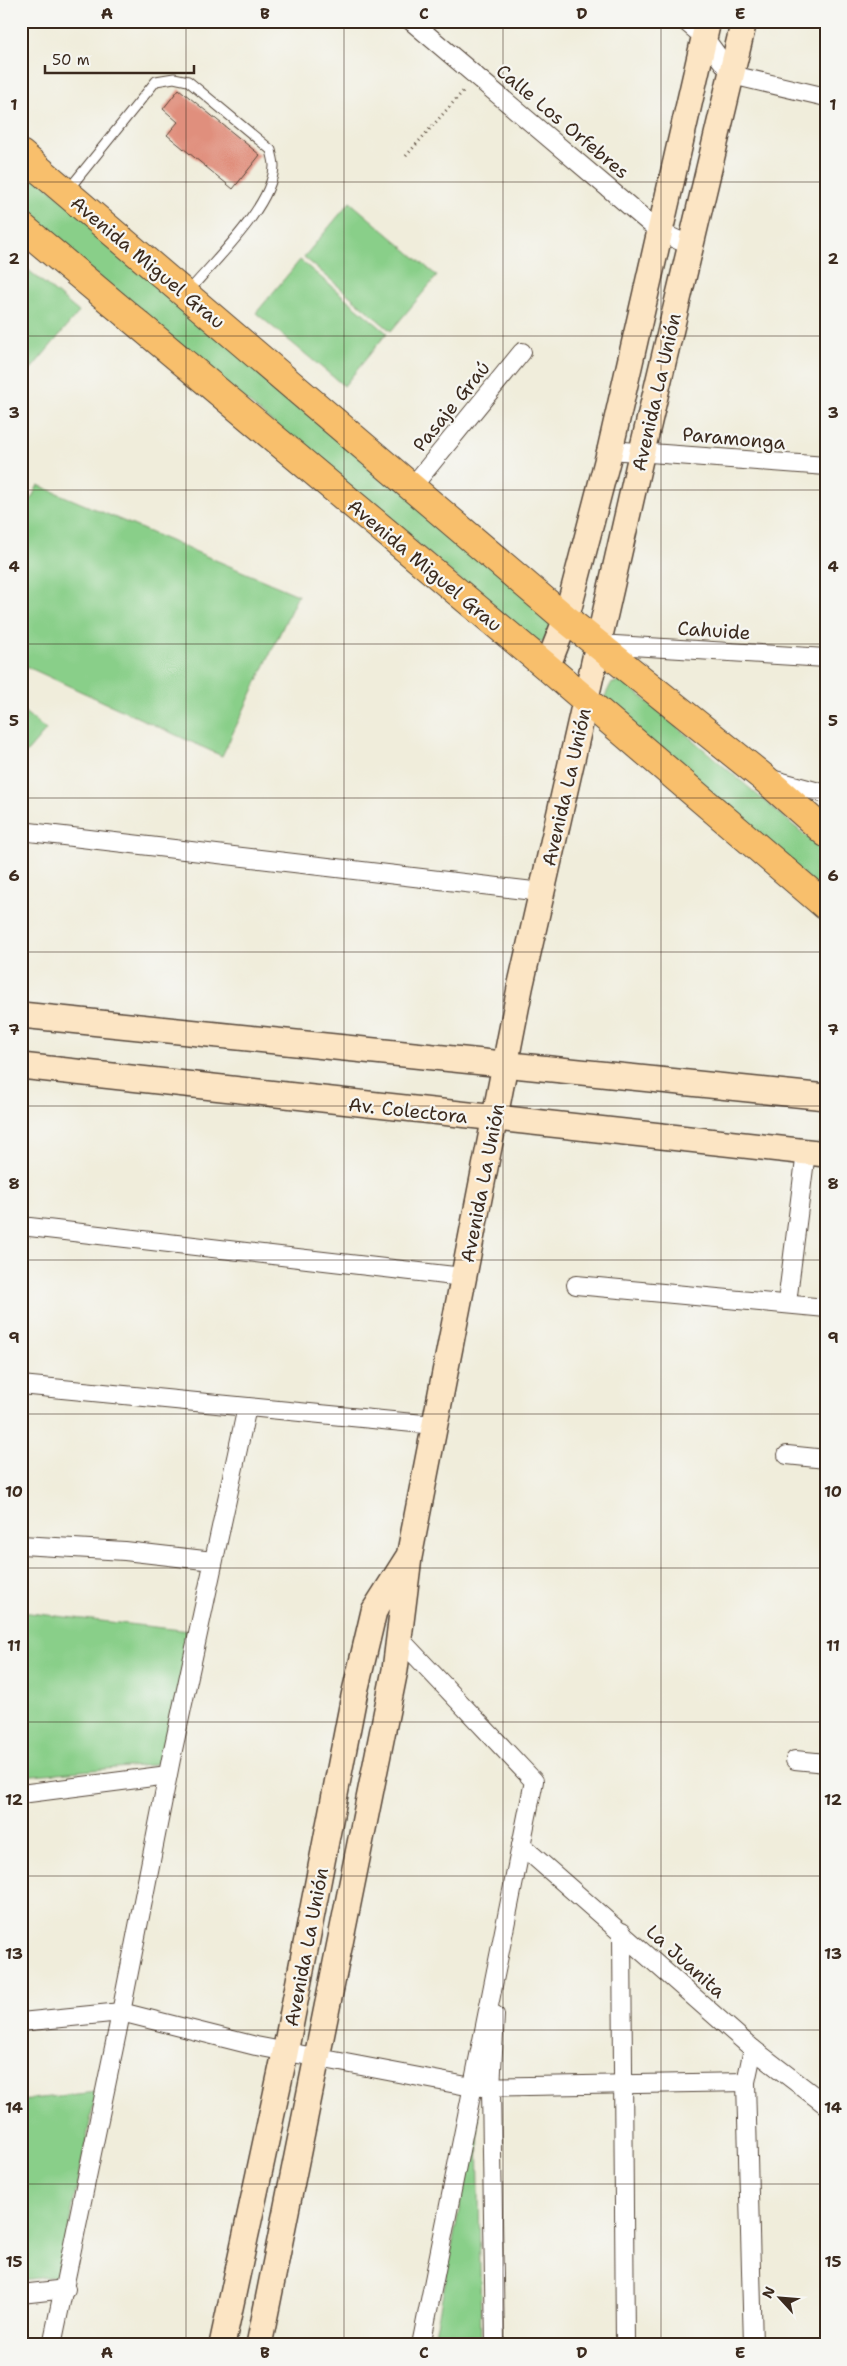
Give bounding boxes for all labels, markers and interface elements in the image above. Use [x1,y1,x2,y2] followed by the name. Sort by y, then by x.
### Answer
[101,3,113,24] text: A
[260,3,270,24] text: B
[419,3,429,24] text: C
[576,3,588,24] text: D
[735,3,745,24] text: E
[45,42,194,74] scale bar
[52,50,90,70] text: 50 m
[491,58,634,184] street label: Calle Los Orfebres
[10,94,18,115] text: 1
[829,94,837,115] text: 1
[65,190,230,334] street label: Avenida Miguel Grau
[8,248,20,269] text: 2
[827,248,839,269] text: 2
[626,311,687,474] street label: Avenida La Unión
[407,356,496,457] street label: Pasaje Graú
[8,402,20,423] text: 3
[827,402,839,423] text: 3
[681,422,787,455] street label: Paramonga
[342,493,507,637] street label: Avenida Miguel Grau
[8,556,20,577] text: 4
[827,556,839,577] text: 4
[677,615,751,646] street label: Cahuide
[536,706,597,869] street label: Avenida La Unión
[9,710,19,731] text: 5
[828,710,838,731] text: 5
[8,865,20,886] text: 6
[827,865,839,886] text: 6
[8,1019,20,1040] text: 7
[827,1019,839,1040] text: 7
[347,1092,469,1129] street label: Av. Colectora
[455,1101,510,1265] street label: Avenida La Unión
[8,1173,20,1194] text: 8
[827,1173,839,1194] text: 8
[8,1327,20,1348] text: 9
[827,1327,839,1348] text: 9
[5,1481,23,1502] text: 10
[824,1481,842,1502] text: 10
[7,1635,21,1656] text: 11
[826,1635,840,1656] text: 11
[5,1789,23,1810] text: 12
[824,1789,842,1810] text: 12
[279,1865,334,2029] street label: Avenida La Unión
[641,1919,731,2004] street label: La Juanita
[5,1943,23,1964] text: 13
[824,1943,842,1964] text: 13
[5,2097,23,2118] text: 14
[824,2097,842,2118] text: 14
[5,2251,23,2272] text: 15
[824,2251,842,2272] text: 15
[754,2274,804,2324] north arrow
[758,2283,779,2301] text: N
[101,2342,113,2363] text: A
[260,2342,270,2363] text: B
[419,2342,429,2363] text: C
[576,2342,588,2363] text: D
[735,2342,745,2363] text: E

